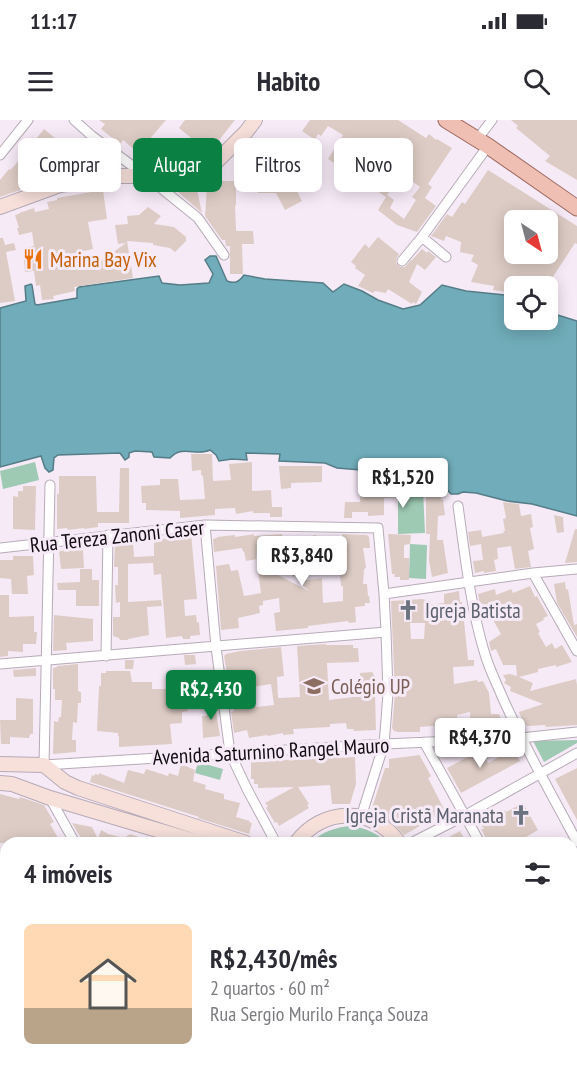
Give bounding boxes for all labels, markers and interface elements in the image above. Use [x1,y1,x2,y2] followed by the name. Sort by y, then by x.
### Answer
[30,7,78,35] text: 11:17
[257,64,320,98] text: Habito
[24,65,57,98] icon: menu
[520,65,553,98] icon: search
[18,138,121,192] chip: Comprar
[133,138,222,192] chip: Alugar
[234,138,322,192] chip: Filtros
[334,138,413,192] chip: Novo
[504,210,558,264] north arrow
[504,210,558,330] map controls
[50,246,157,273] place label: Marina Bay Vix
[21,247,45,271] restaurant icon: Marina Bay Vix
[504,276,558,330] button: locate
[348,458,458,509] pin: R$1,520
[372,464,434,490] text: R$1,520
[29,513,206,559] street label: Rua Tereza Zanoni Caser
[247,536,357,587] pin: R$3,840
[271,542,333,568] text: R$3,840
[425,597,521,624] place label: Igreja Batista
[396,598,420,622] church icon: Igreja Batista
[156,670,266,721] pin: R$2,430
[331,673,410,700] place label: Colégio UP
[302,674,326,698] school or university icon: Colégio UP
[180,676,242,702] text: R$2,430
[425,718,535,769] pin: R$4,370
[449,724,511,750] text: R$4,370
[152,731,390,771] street label: Avenida Saturnino Rangel Mauro
[345,802,504,829] place label: Igreja Cristã Maranata
[509,803,533,827] church icon: Igreja Cristã Maranata
[24,857,112,890] text: 4 imóveis
[521,857,554,890] icon: filters
[210,942,337,975] text: R$2,430/mês
[72,948,144,1020] icon: home
[210,975,330,1001] text: 2 quartos · 60 m²
[210,1001,428,1027] text: Rua Sergio Murilo França Souza

